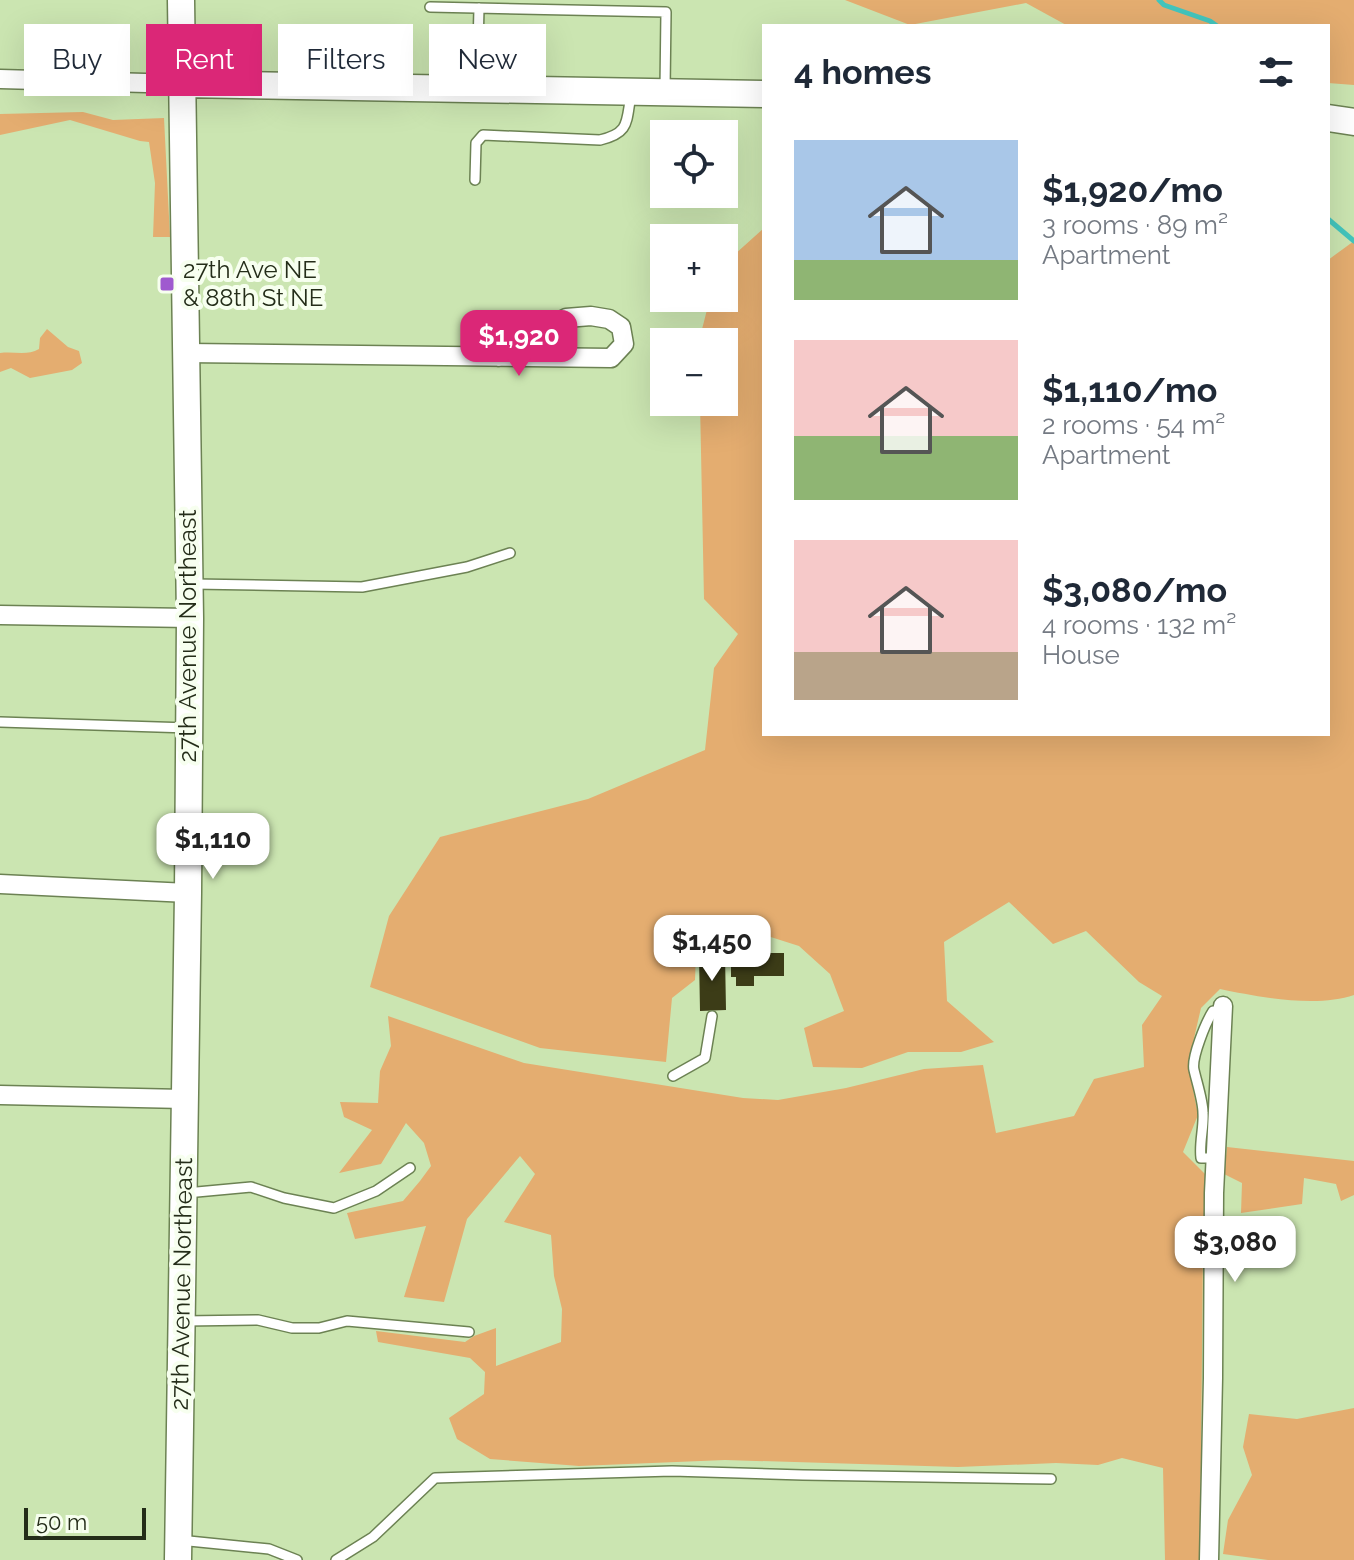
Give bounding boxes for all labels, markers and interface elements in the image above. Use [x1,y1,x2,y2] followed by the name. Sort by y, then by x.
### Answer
[24,24,130,96] chip: Buy
[146,24,262,96] chip: Rent
[278,24,413,96] chip: Filters
[429,24,546,96] chip: New
[1254,50,1298,94] icon: filters
[794,52,932,92] text: 4 homes
[650,120,738,416] map controls
[650,120,738,208] button: locate
[1042,170,1223,210] text: $1,920/mo
[858,172,954,268] icon: home
[1042,210,1228,240] text: 3 rooms · 89 m²
[650,224,738,312] button: +
[1042,240,1171,270] text: Apartment
[183,255,323,312] place label: 27th Ave NE & 88th St NE
[158,275,176,293] marker: 27th Ave NE & 88th St NE
[454,310,584,378] pin: $1,920
[478,321,560,351] text: $1,920
[650,328,738,416] button: −
[1042,370,1217,410] text: $1,110/mo
[858,372,954,468] icon: home
[1042,410,1225,440] text: 2 rooms · 54 m²
[1042,440,1171,470] text: Apartment
[173,510,202,762] street label: 27th Avenue Northeast
[1042,570,1227,610] text: $3,080/mo
[858,572,954,668] icon: home
[1042,610,1236,640] text: 4 rooms · 132 m²
[1042,640,1120,670] text: House
[148,813,278,881] pin: $1,110
[174,824,252,854] text: $1,110
[647,915,777,983] pin: $1,450
[672,926,752,956] text: $1,450
[165,1157,198,1411] street label: 27th Avenue Northeast
[1170,1216,1300,1284] pin: $3,080
[1193,1227,1277,1257] text: $3,080
[24,1504,146,1540] scale bar
[36,1509,87,1535] text: 50 m

